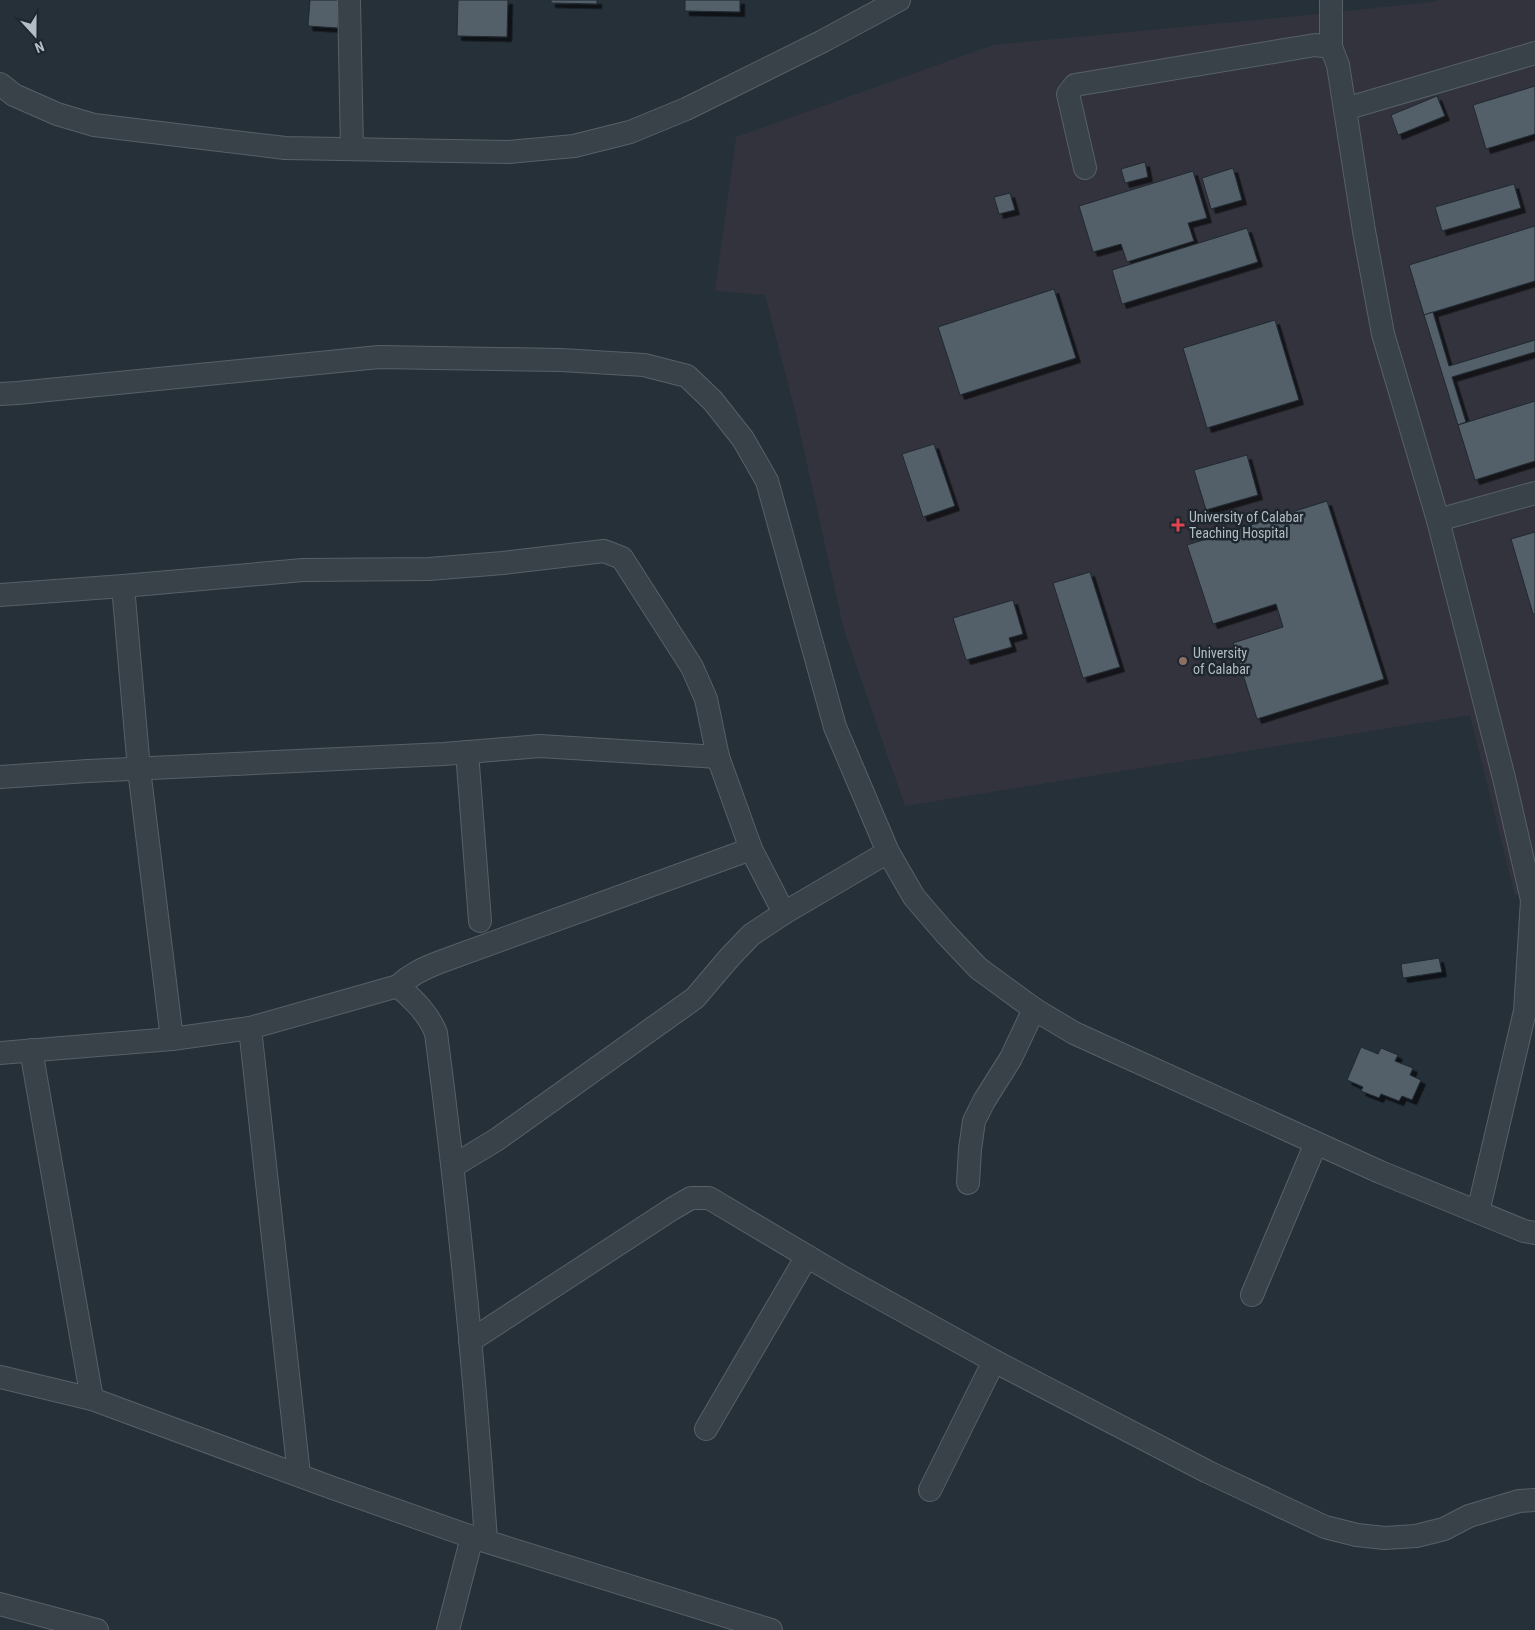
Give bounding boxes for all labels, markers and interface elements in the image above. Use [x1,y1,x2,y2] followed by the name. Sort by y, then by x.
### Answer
[10,10,60,60] north arrow
[33,38,47,56] text: N
[1189,509,1303,541] place label: University of Calabar Teaching Hospital
[1171,518,1185,532] marker: University of Calabar Teaching Hospital
[1193,645,1250,677] place label: University of Calabar
[1177,655,1189,667] marker: University of Calabar

